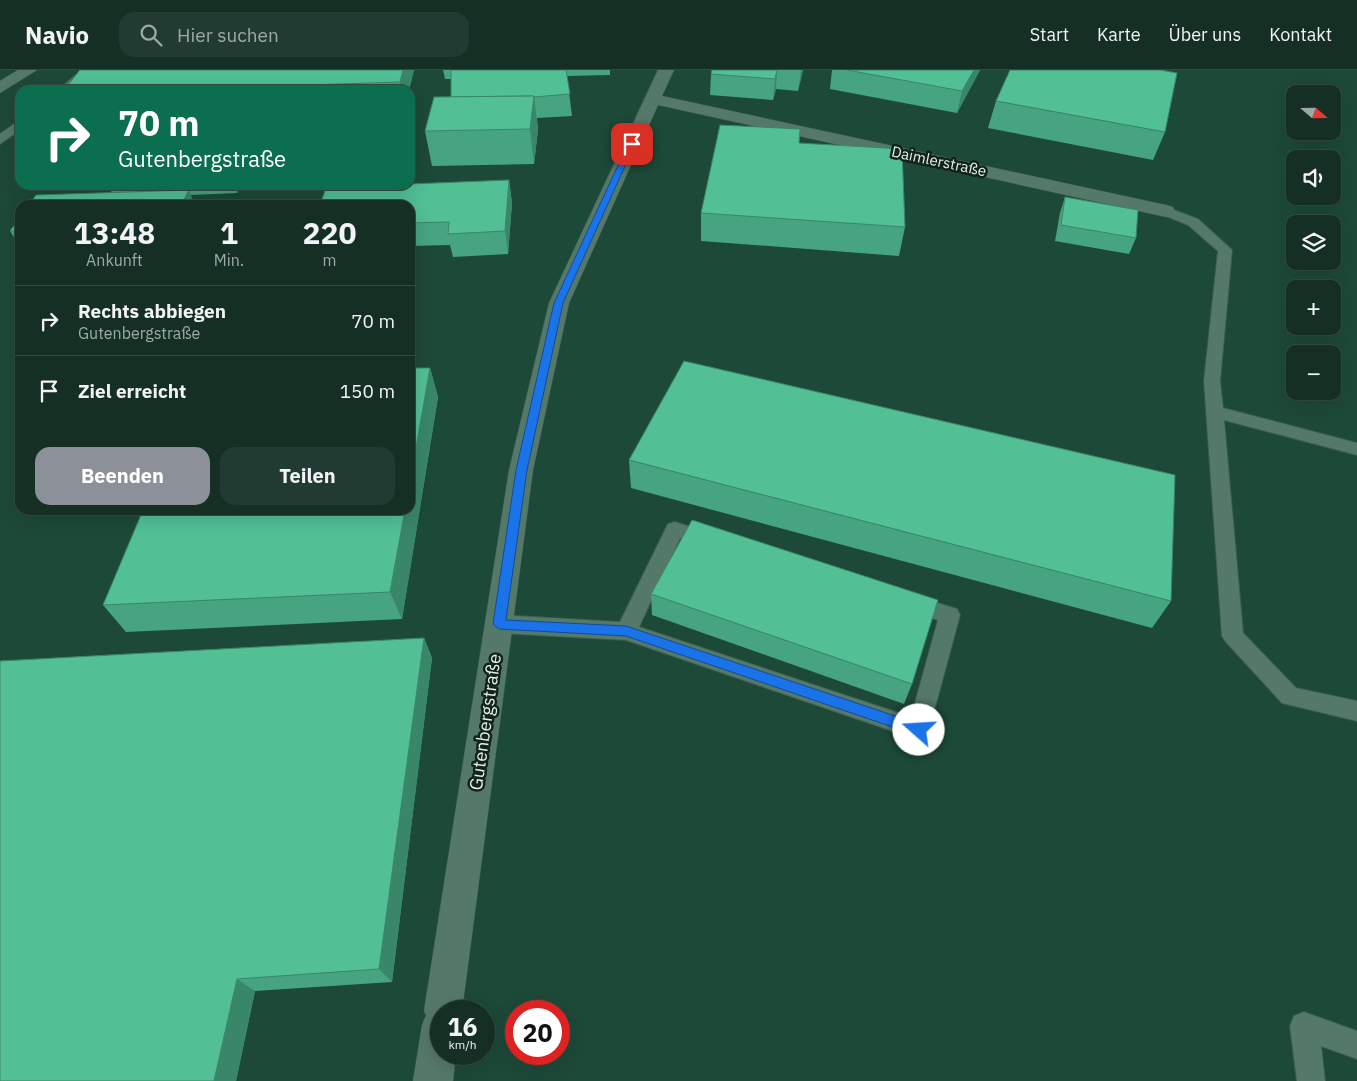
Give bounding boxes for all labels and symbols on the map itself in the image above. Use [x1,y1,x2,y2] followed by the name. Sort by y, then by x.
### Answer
[1286,85,1341,140] north arrow
[611,123,653,165] pin
[890,142,988,180] street label: Daimlerstraße
[464,652,506,792] street label: Gutenbergstraße
[892,703,944,755] position arrow
[505,1000,570,1065] speed limit sign: 20

